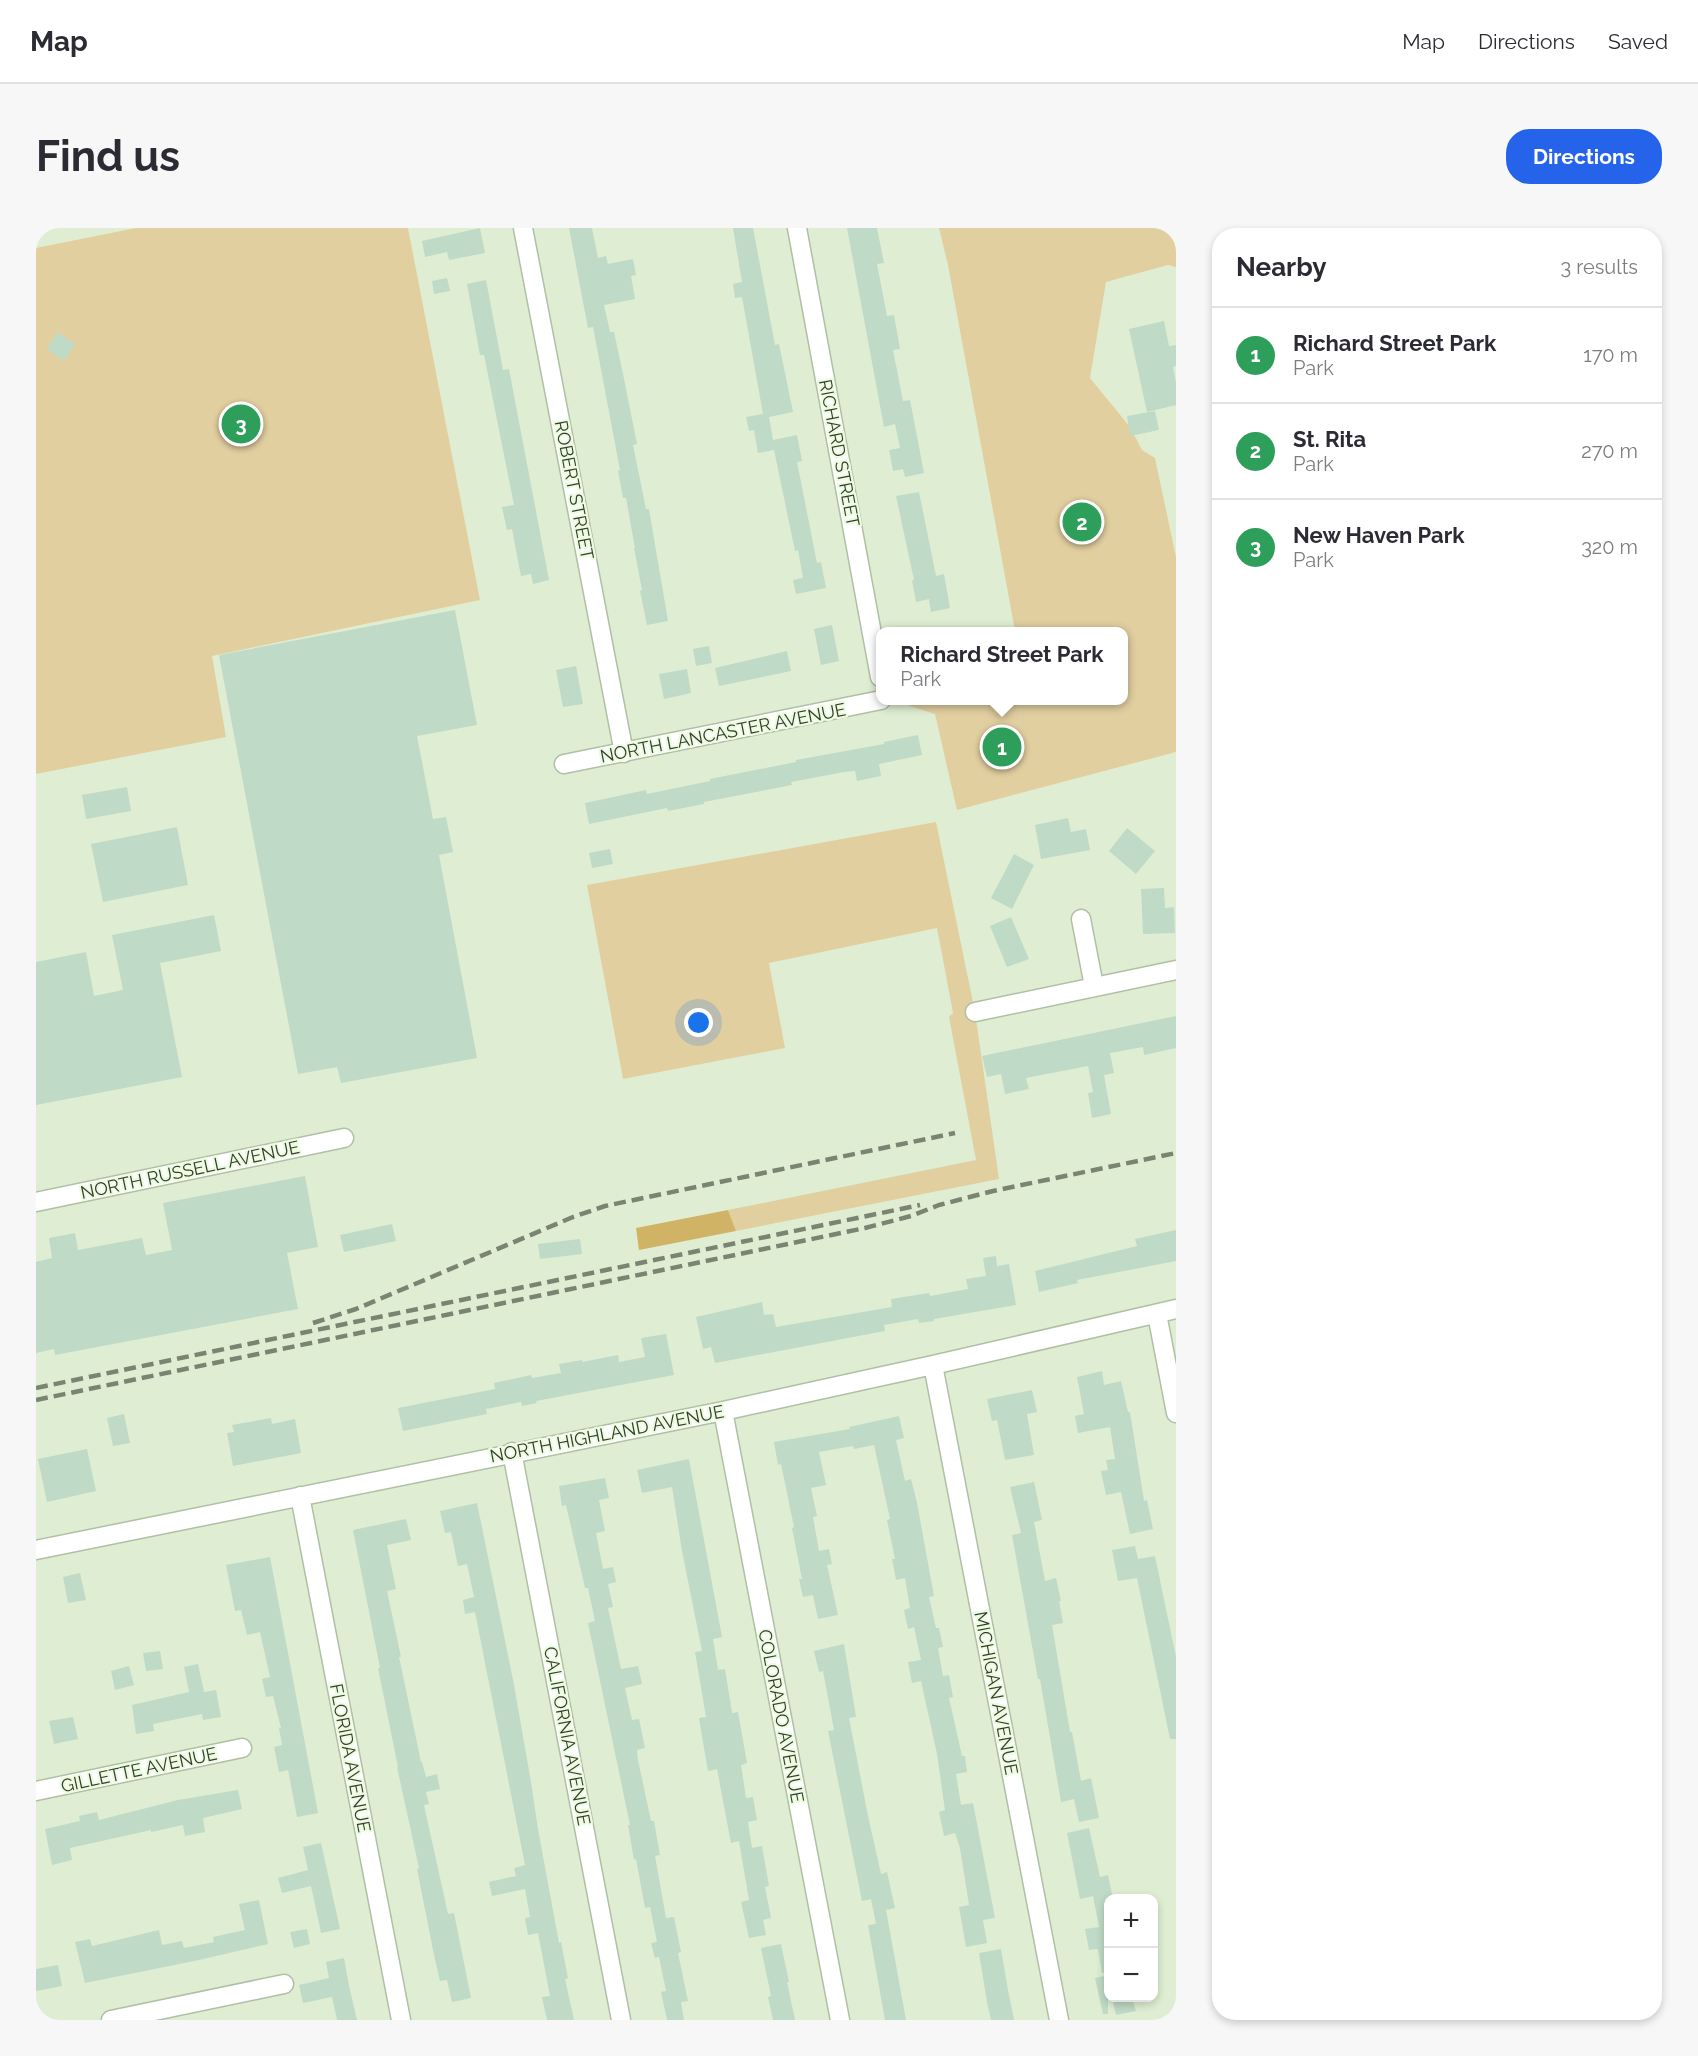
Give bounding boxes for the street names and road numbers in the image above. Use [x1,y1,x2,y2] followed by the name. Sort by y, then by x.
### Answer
[815,377,864,528] street label: RICHARD STREET
[551,418,598,561] street label: ROBERT STREET
[598,698,848,767] street label: NORTH LANCASTER AVENUE
[79,1136,301,1203] street label: NORTH RUSSELL AVENUE
[488,1400,726,1467] street label: NORTH HIGHLAND AVENUE
[970,1609,1023,1776] street label: MICHIGAN AVENUE
[754,1627,809,1804] street label: COLORADO AVENUE
[540,1645,595,1827] street label: CALIFORNIA AVENUE
[326,1682,375,1834] street label: FLORIDA AVENUE
[59,1743,219,1796] street label: GILLETTE AVENUE

